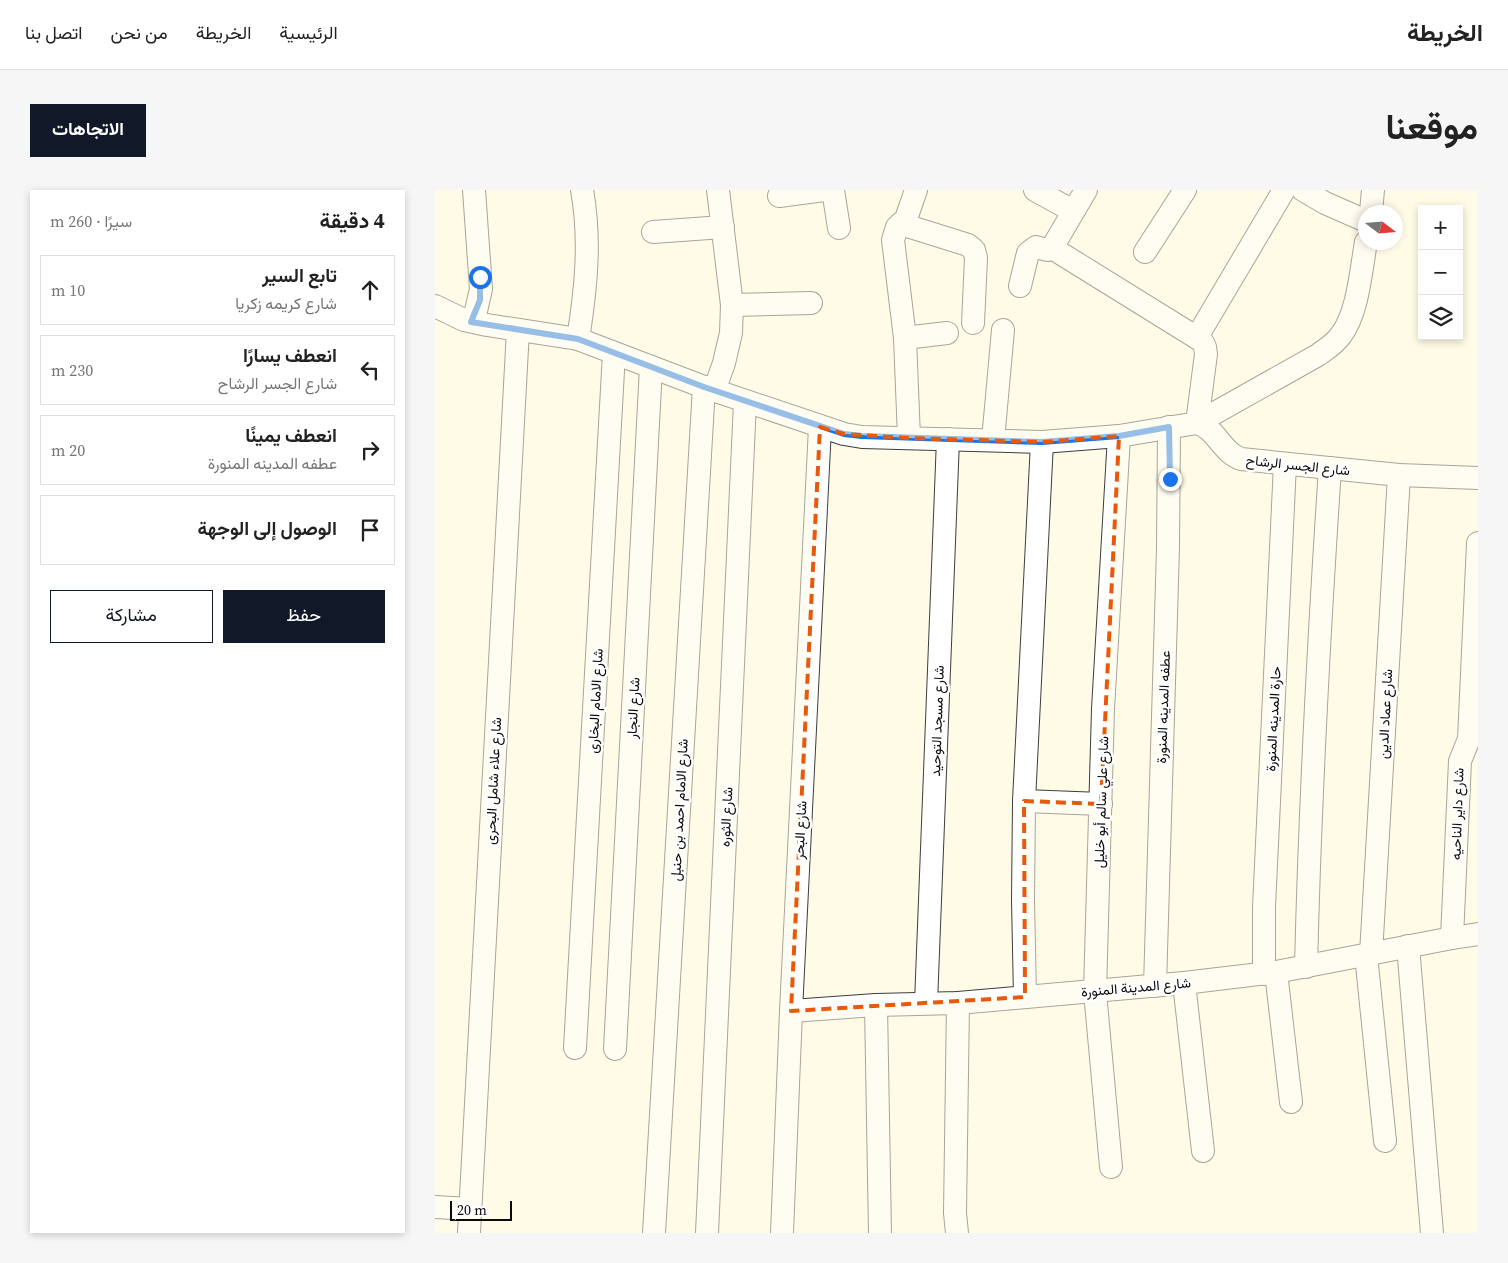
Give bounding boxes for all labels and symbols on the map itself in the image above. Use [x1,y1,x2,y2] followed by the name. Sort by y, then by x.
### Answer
[1358,205,1403,250] north arrow
[469,266,492,289] route start
[1245,450,1351,481] street label: شارع الجسر الرشاح
[1159,468,1182,491] route end
[582,648,609,754] street label: شارع الامام البخارى
[1151,650,1175,764] street label: عطفه المدينه المنورة
[925,665,950,777] street label: شارع مسجد التوحيد
[1260,666,1286,772] street label: حارة المدينه المنورة
[1373,669,1398,760] street label: شارع عماد الدين
[621,677,646,740] street label: شارع النجار
[480,717,507,845] street label: شارع علاء شامل البحرى
[1089,736,1115,868] street label: شارع علي سالم أبو خليل
[665,738,694,882] street label: شارع الامام احمد بن حنبل
[1445,768,1470,860] street label: شارع داير الناحيه
[714,786,739,848] street label: شارع الثوره
[788,800,813,861] street label: شارع البحر
[1080,972,1192,1003] street label: شارع المدينة المنورة
[450,1198,513,1221] scale bar

